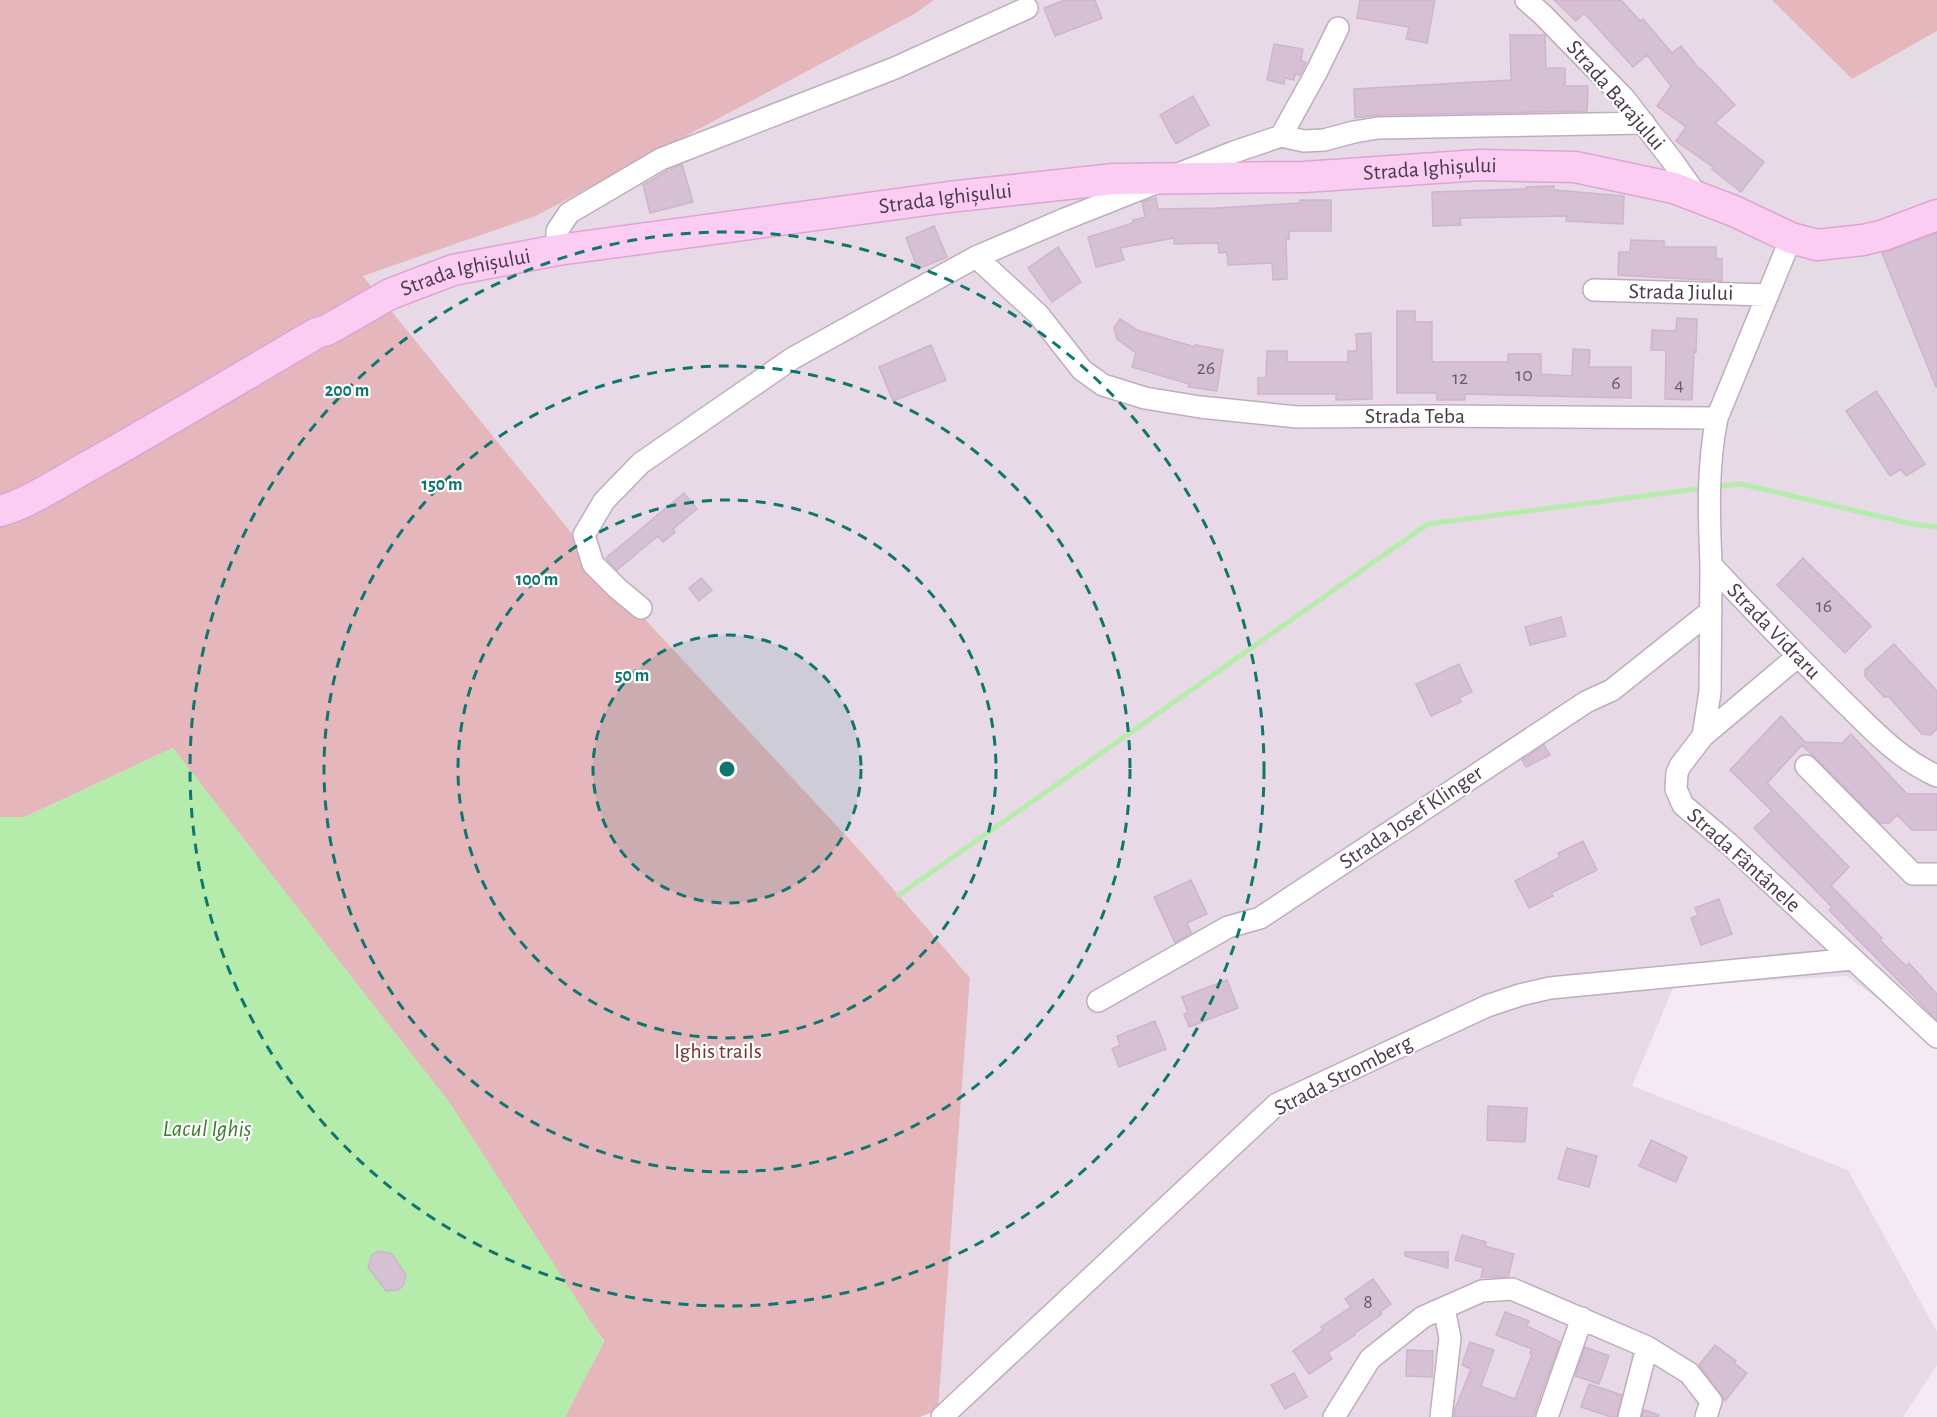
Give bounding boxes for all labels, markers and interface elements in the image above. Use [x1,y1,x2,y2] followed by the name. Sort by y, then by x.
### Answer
[1563,36,1669,154] street label: Strada Barajului
[1362,154,1497,184] street label: Strada Ighișului
[877,179,1013,217] street label: Strada Ighișului
[397,244,532,300] street label: Strada Ighișului
[1628,280,1734,304] street label: Strada Jiului
[1197,358,1215,378] house number: 26
[1515,365,1533,385] house number: 10
[1452,368,1468,388] house number: 12
[1611,373,1621,393] house number: 6
[1674,375,1684,395] house number: 4
[325,382,369,400] text: 200 m
[1365,405,1465,427] street label: Strada Teba
[422,476,462,494] text: 150 m
[516,571,558,589] text: 100 m
[1723,579,1825,683] street label: Strada Vidraru
[1816,596,1832,616] house number: 16
[615,667,649,685] text: 50 m
[717,759,737,779] centre of rings
[1335,761,1487,873] street label: Strada Josef Klinger
[1683,804,1805,916] street label: Strada Fântânele
[1270,1031,1416,1119] street label: Strada Stromberg
[674,1040,762,1062] park label: Ighis trails
[163,1117,252,1142] water label: Lacul Ighiș
[1363,1292,1373,1312] house number: 8

